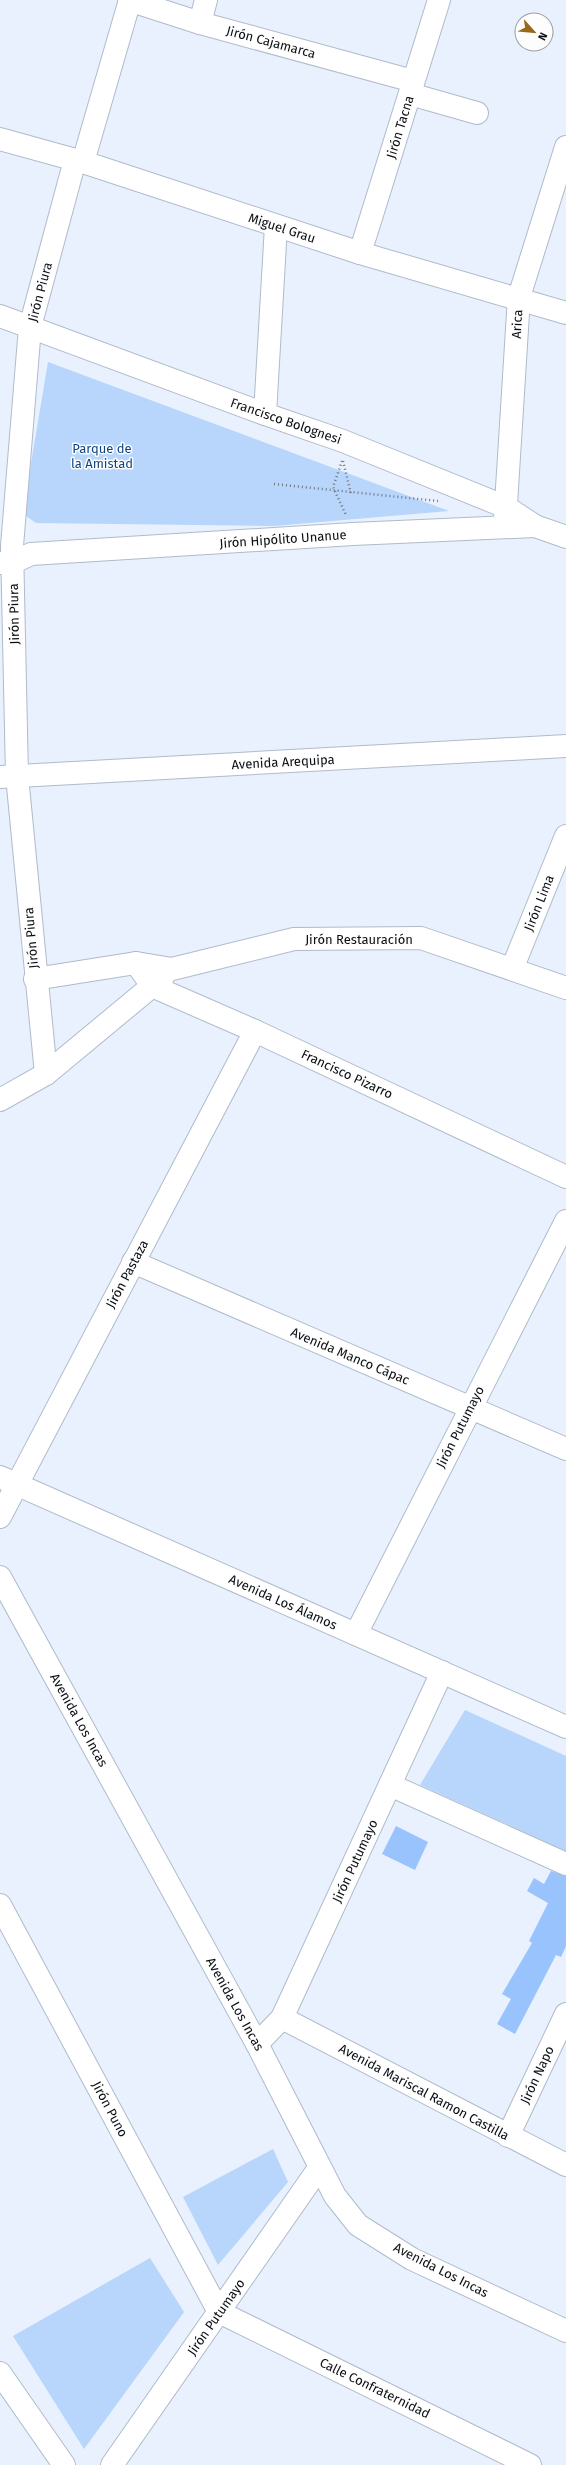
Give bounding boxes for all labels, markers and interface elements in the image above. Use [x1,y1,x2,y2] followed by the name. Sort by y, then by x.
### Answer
[514,12,554,52] north arrow
[225,23,317,61] street label: Jirón Cajamarca
[535,30,550,43] text: N
[383,94,417,160] street label: Jirón Tacna
[247,210,317,246] street label: Miguel Grau
[25,260,55,324] street label: Jirón Piura
[509,309,525,339] street label: Arica
[229,395,343,447] street label: Francisco Bolognesi
[71,441,133,471] park label: Parque de la Amistad
[219,527,347,551] street label: Jirón Hipólito Unanue
[6,583,22,645] street label: Jirón Piura
[231,752,335,772] street label: Avenida Arequipa
[521,873,557,933] street label: Jirón Lima
[21,907,41,969] street label: Jirón Piura
[305,932,413,947] street label: Jirón Restauración
[299,1046,395,1102] street label: Francisco Pizarro
[103,1237,151,1311] street label: Jirón Pastaza
[288,1324,412,1388] street label: Avenida Manco Cápac
[433,1384,487,1470] street label: Jirón Putumayo
[227,1571,339,1633] street label: Avenida Los Álamos
[47,1671,111,1769] street label: Avenida Los Incas
[329,1817,381,1905] street label: Jirón Putumayo
[203,1955,267,2053] street label: Avenida Los Incas
[336,2041,512,2143] street label: Avenida Mariscal Ramon Castilla
[517,2044,557,2106] street label: Jirón Napo
[89,2079,131,2139] street label: Jirón Puno
[391,2240,491,2300] street label: Avenida Los Incas
[184,2276,248,2358] street label: Jirón Putumayo
[317,2355,433,2421] street label: Calle Confraternidad

